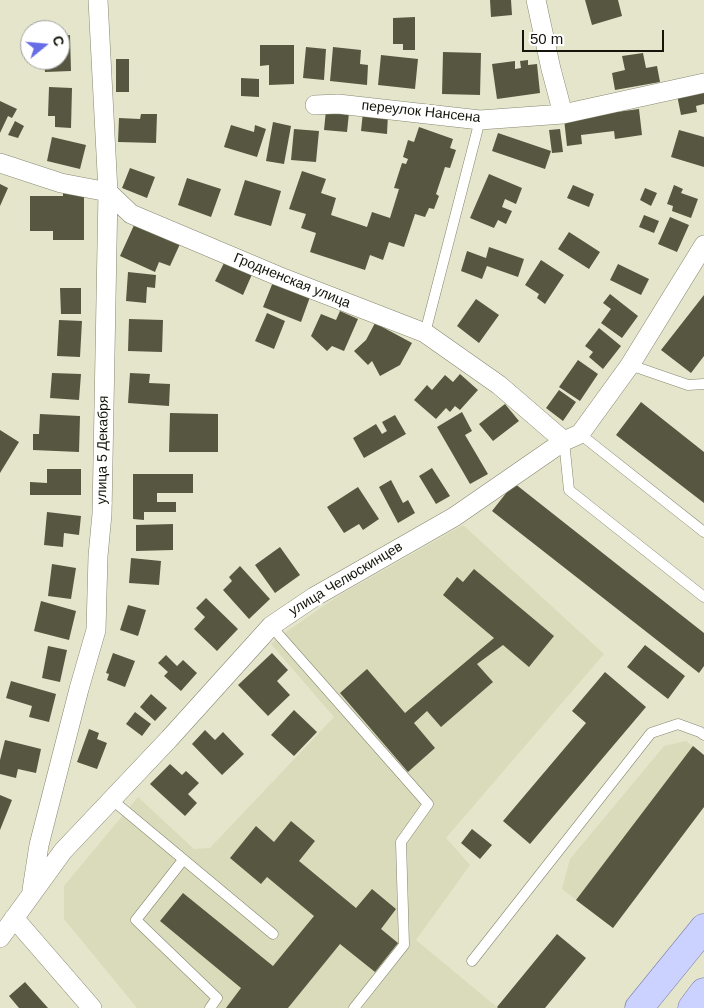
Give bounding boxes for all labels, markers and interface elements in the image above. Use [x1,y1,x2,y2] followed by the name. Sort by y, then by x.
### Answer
[20,20,70,70] north arrow
[524,20,666,52] scale bar
[530,30,563,47] text: 50 m
[49,34,68,48] text: С
[361,97,481,127] street label: переулок Нансена
[231,250,353,312] street label: Гродненская улица
[94,395,112,505] street label: улица 5 Декабря
[286,538,406,620] street label: улица Челюскинцев

